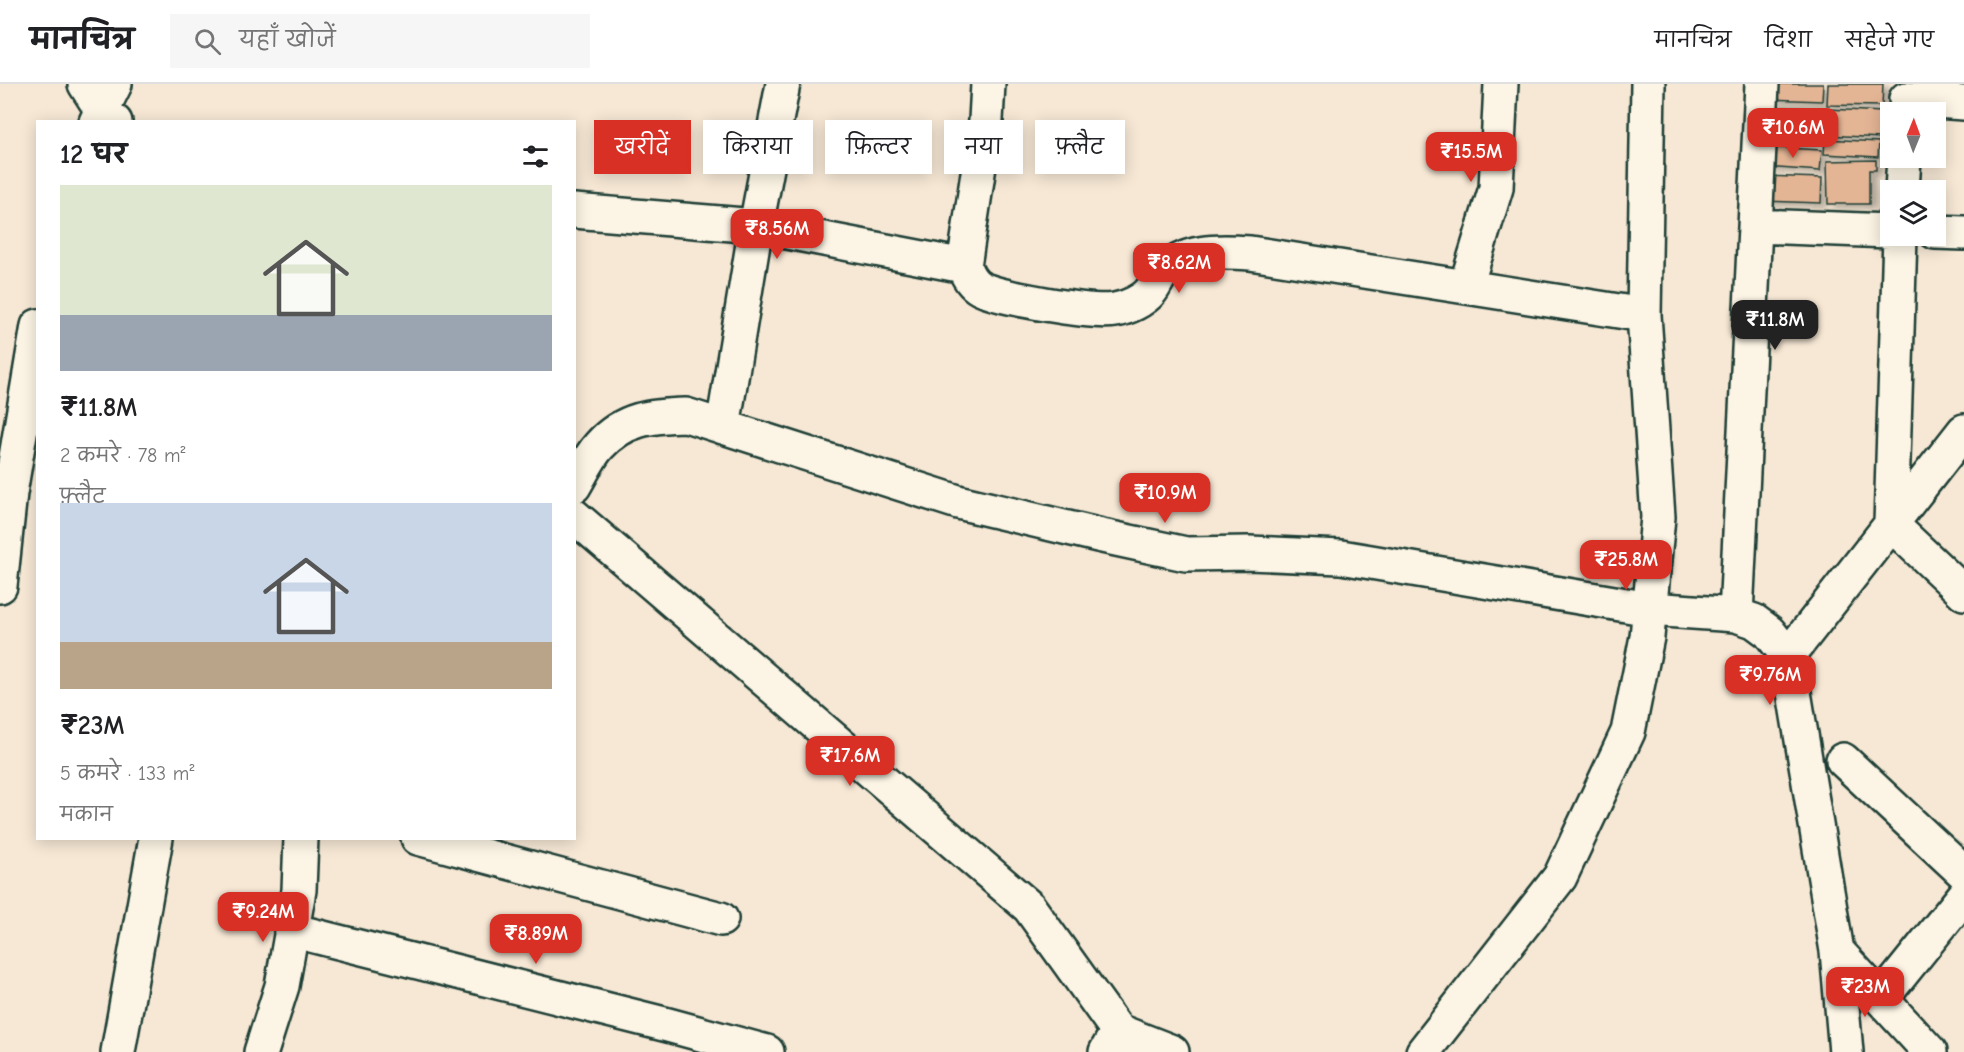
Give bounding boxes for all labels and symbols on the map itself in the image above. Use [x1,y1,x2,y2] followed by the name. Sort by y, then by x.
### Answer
[1880,102,1946,168] north arrow
[1744,108,1842,159] pin: ₹10.6M
[1422,132,1520,183] pin: ₹15.5M
[728,209,826,260] pin: ₹8.56M
[1130,243,1228,294] pin: ₹8.62M
[1726,300,1824,351] pin: ₹11.8M
[1116,473,1214,524] pin: ₹10.9M
[1577,540,1675,591] pin: ₹25.8M
[1721,655,1819,706] pin: ₹9.76M
[801,736,899,787] pin: ₹17.6M
[214,892,312,943] pin: ₹9.24M
[487,914,585,965] pin: ₹8.89M
[1829,967,1901,1018] pin: ₹23M

